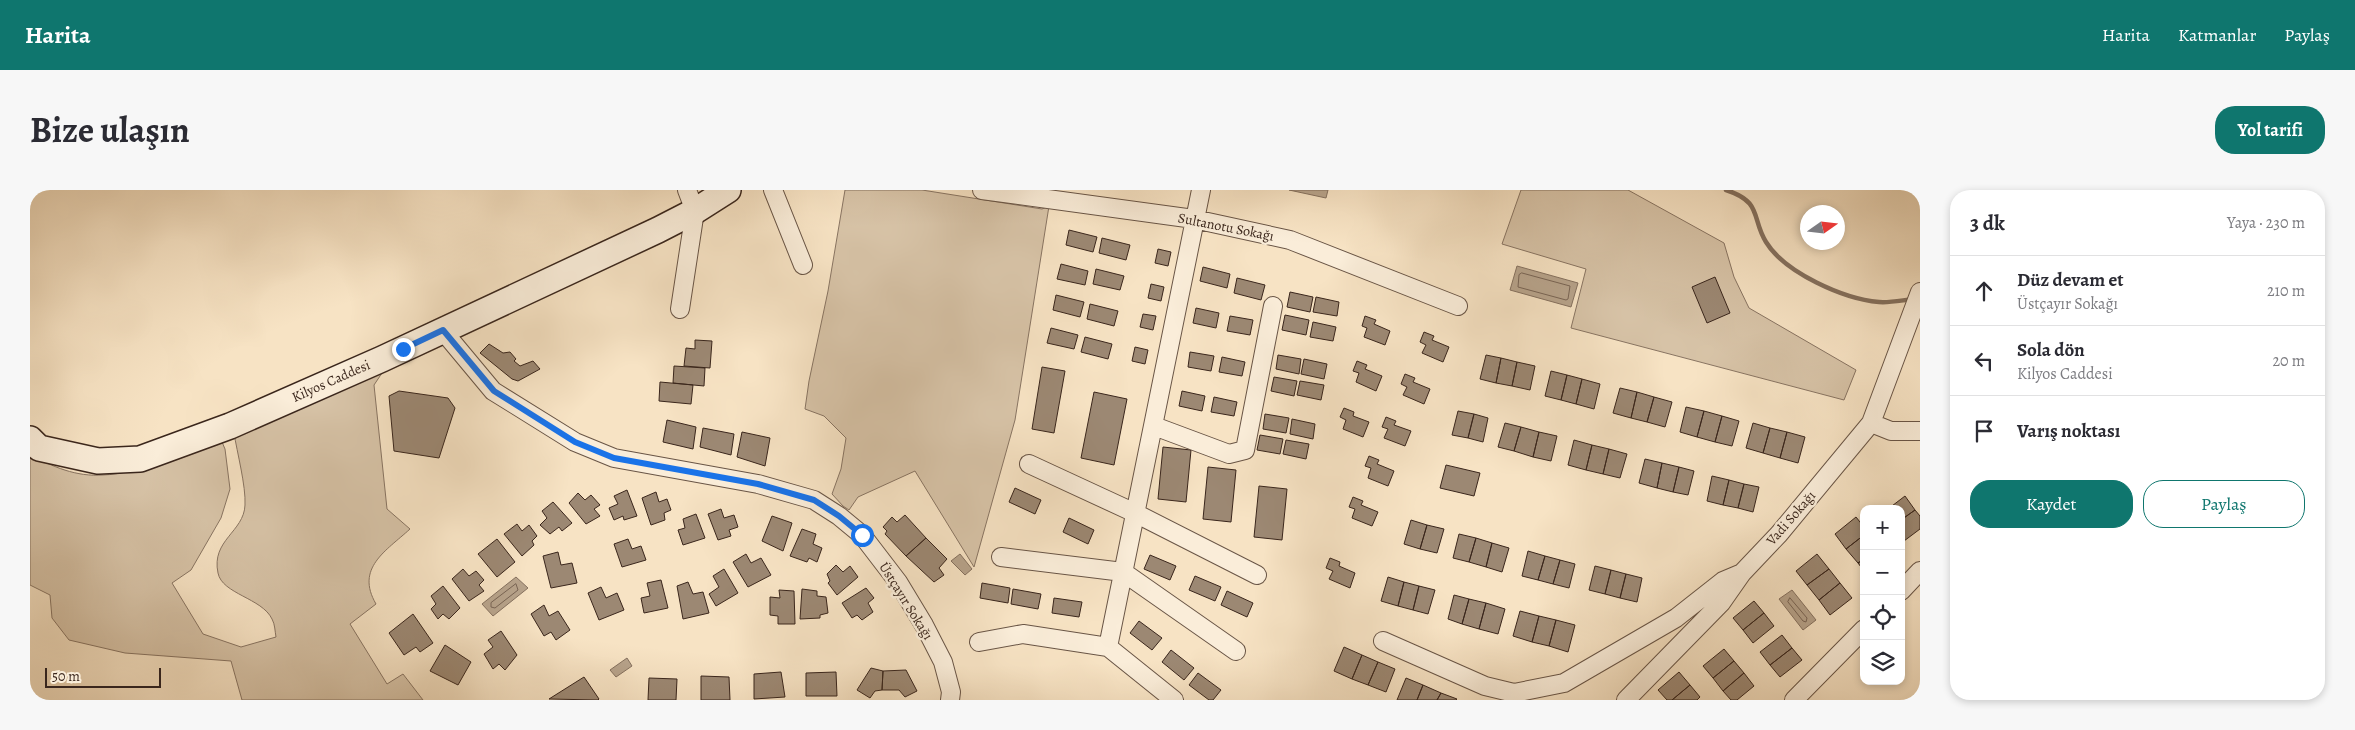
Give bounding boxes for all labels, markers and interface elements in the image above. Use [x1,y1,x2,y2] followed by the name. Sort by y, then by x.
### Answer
[25,19,91,51] text: Harita
[2102,23,2150,47] text: Harita
[2178,23,2256,47] text: Katmanlar
[2284,23,2330,47] text: Paylaş
[30,106,190,154] text: Bize ulaşın
[2215,106,2325,154] button: Yol tarifi
[1800,205,1845,250] north arrow
[1176,208,1276,246] street label: Sultanotu Sokağı
[1970,209,2005,237] text: 3 dk
[2227,212,2305,234] text: Yaya · 230 m
[2017,267,2124,293] text: Düz devam et
[1970,277,1998,305] icon: ahead
[2267,280,2305,302] text: 210 m
[2017,293,2118,315] text: Üstçayır Sokağı
[2017,337,2085,363] text: Sola dön
[392,338,415,361] route end
[1970,347,1998,375] icon: left
[2272,350,2305,372] text: 20 m
[289,355,373,407] street label: Kilyos Caddesi
[2017,363,2113,385] text: Kilyos Caddesi
[1970,417,1998,445] icon: arrive
[2017,418,2120,444] text: Varış noktası
[1970,480,2133,528] button: Kaydet
[2143,480,2305,528] button: Paylaş
[1761,487,1820,550] street label: Vadi Sokağı
[1860,505,1905,685] map controls
[1860,505,1905,550] button: +
[851,524,874,547] route start
[1860,550,1905,595] button: −
[875,558,938,644] street label: Üstçayır Sokağı
[1860,595,1905,640] button: locate
[1860,640,1905,685] button: layers
[45,665,161,688] scale bar
[52,667,80,686] text: 50 m

